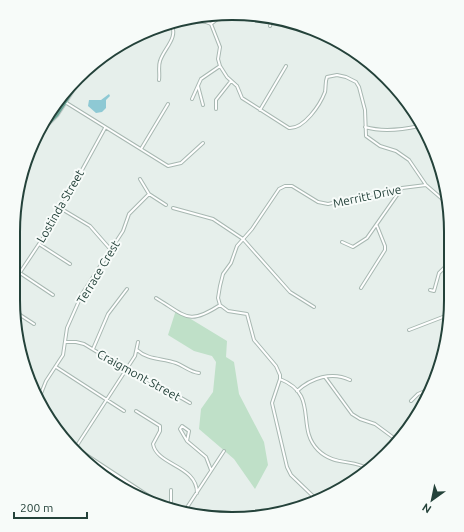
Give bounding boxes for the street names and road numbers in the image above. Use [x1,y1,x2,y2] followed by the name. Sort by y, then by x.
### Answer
[34,167,86,245] street label: Lostinda Street
[332,182,402,210] street label: Merritt Drive
[74,238,122,306] street label: Terrace Crest
[95,347,183,403] street label: Craigmont Street

